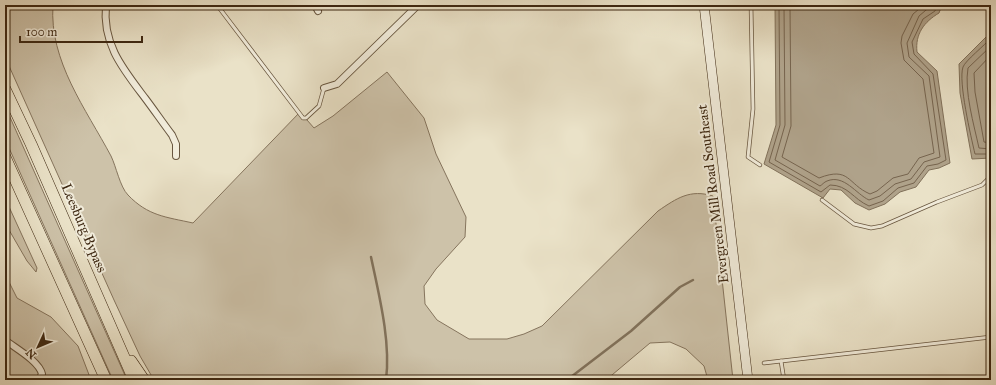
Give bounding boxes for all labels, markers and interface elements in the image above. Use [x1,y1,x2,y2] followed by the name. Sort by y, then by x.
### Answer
[20,18,142,44] scale bar
[26,25,57,39] text: 100 m
[694,104,732,284] street label: Evergreen Mill Road Southeast
[58,181,110,275] street label: Leesburg Bypass
[18,327,58,367] north arrow
[23,345,39,361] text: N

